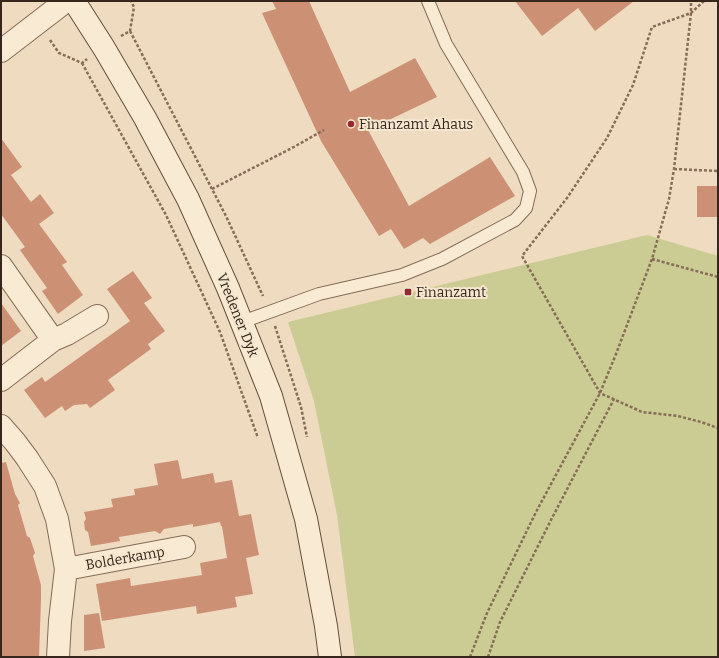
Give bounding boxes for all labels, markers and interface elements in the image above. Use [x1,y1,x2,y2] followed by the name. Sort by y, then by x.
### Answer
[359,116,473,133] place label: Finanzamt Ahaus
[346,119,356,129] marker: Finanzamt Ahaus
[213,271,262,360] street label: Vredener Dyk
[416,284,486,301] place label: Finanzamt
[403,287,413,297] marker: Finanzamt
[84,543,166,574] street label: Bolderkamp

